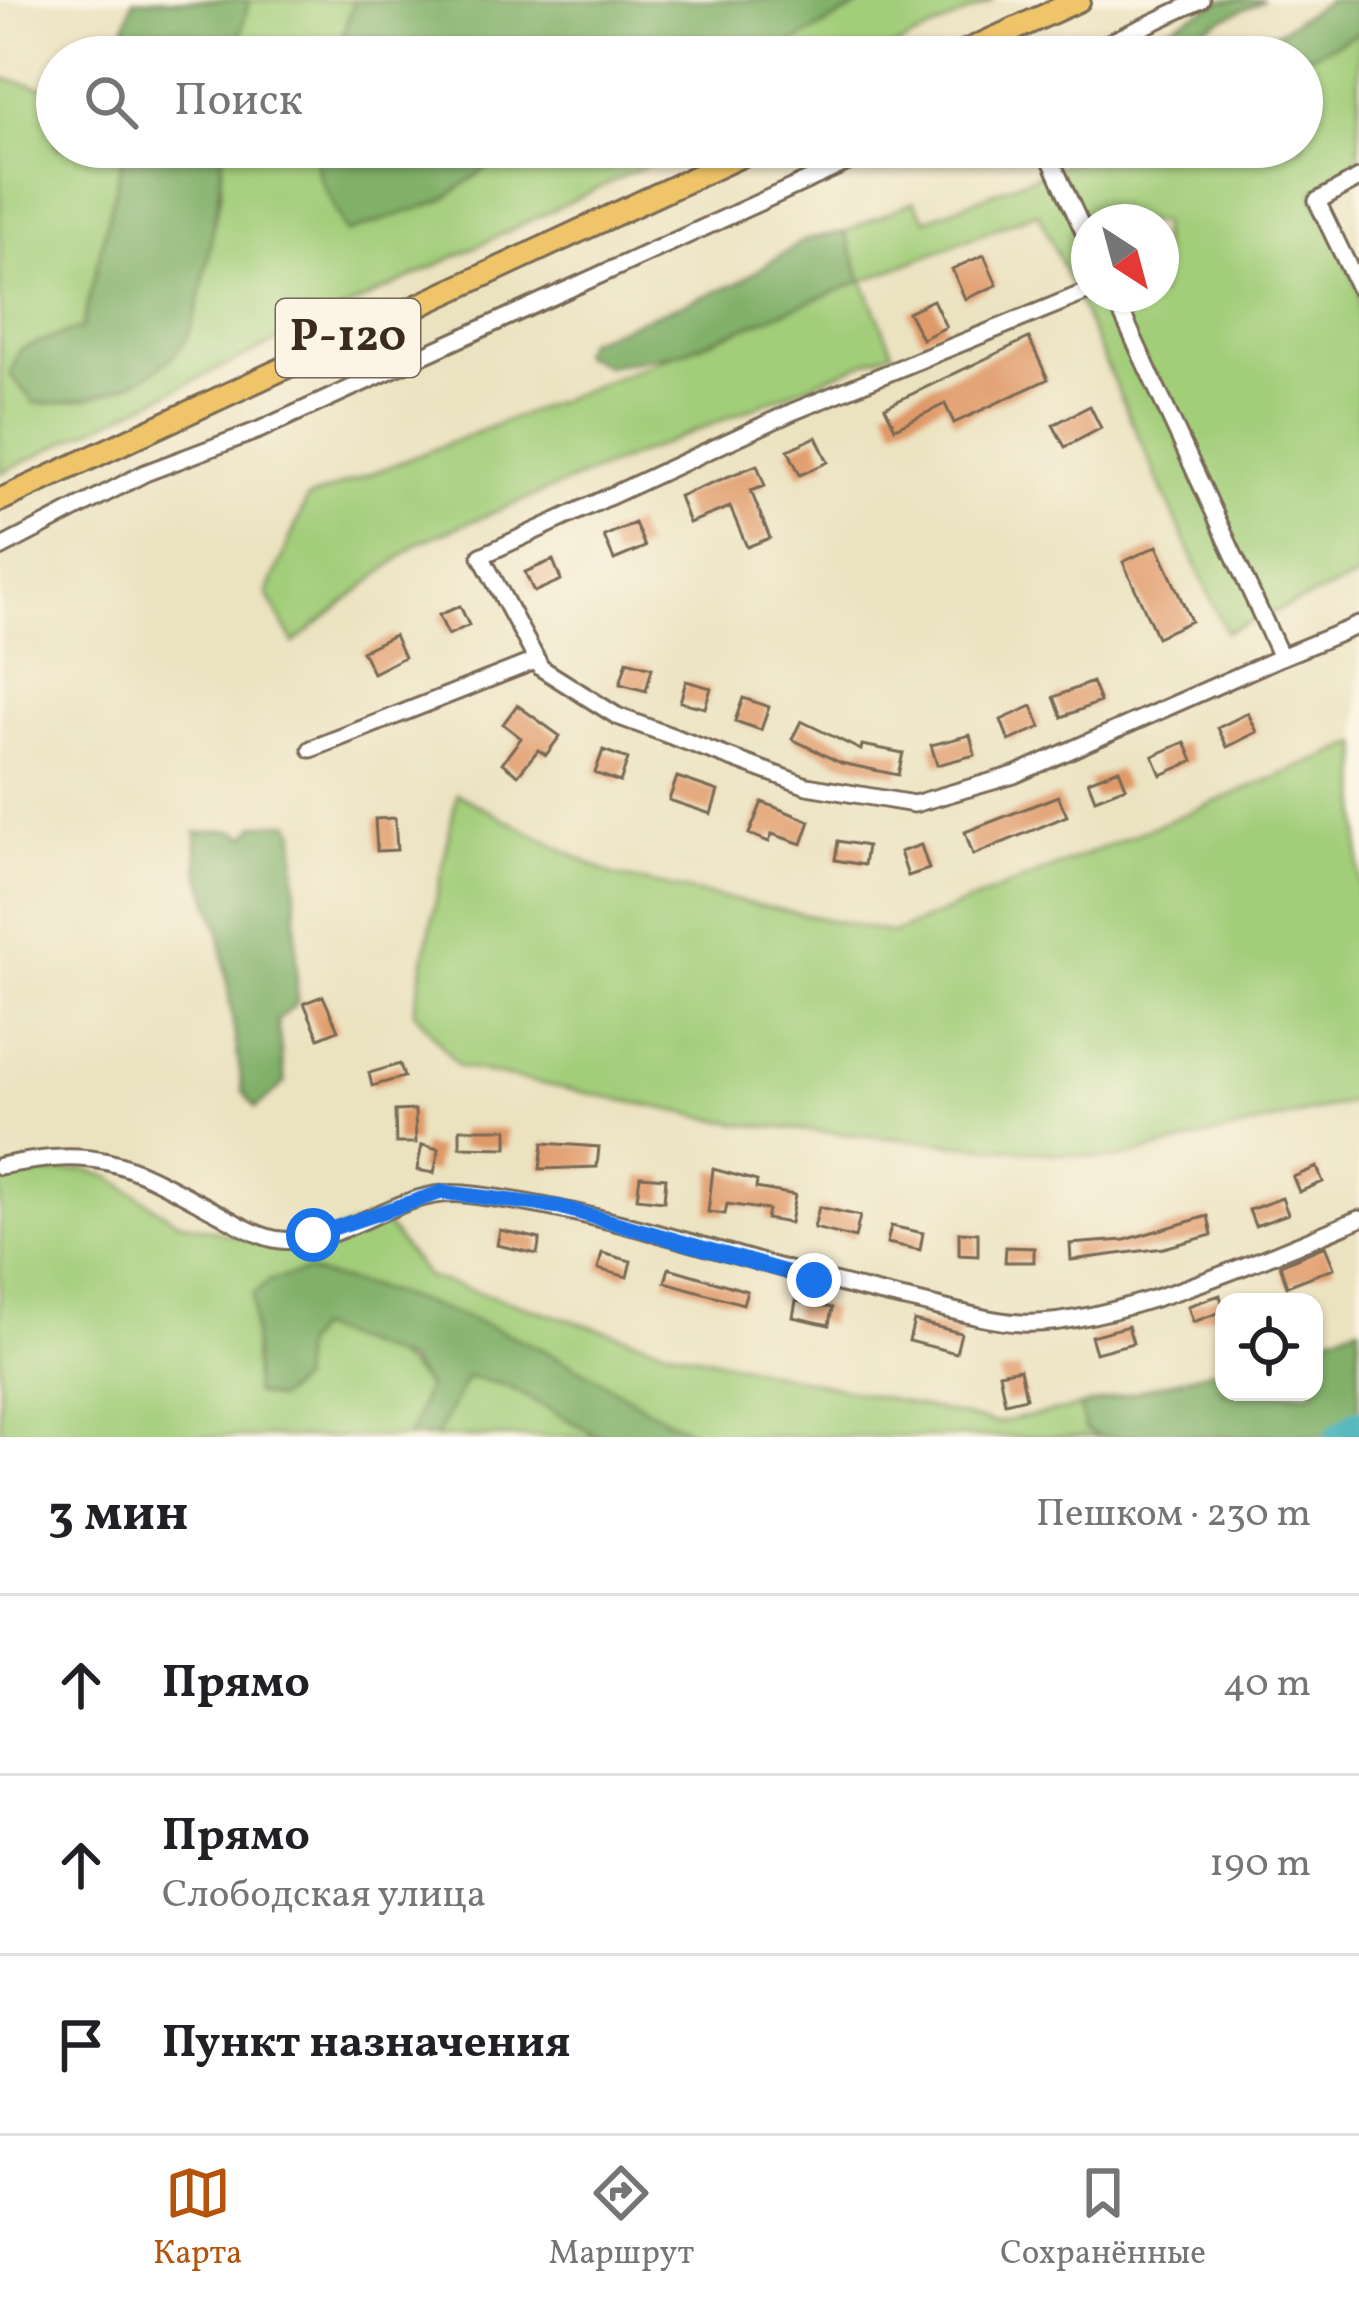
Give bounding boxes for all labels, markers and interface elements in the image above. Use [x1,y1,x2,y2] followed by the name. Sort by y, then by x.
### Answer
[36,36,1323,168] search box
[78,69,144,135] icon: search
[174,71,303,134] text: Поиск
[1071,204,1179,312] north arrow
[276,299,420,377] road number: Р-120
[286,1208,340,1262] route start
[787,1253,841,1307] route end
[1215,1293,1323,1401] map controls
[1215,1293,1323,1401] button: locate
[48,1480,188,1551] text: 3 мин
[1036,1488,1311,1542] text: Пешком · 230 m
[48,1652,114,1718] icon: ahead
[162,1653,310,1716] text: Прямо
[1223,1658,1311,1712] text: 40 m
[162,1806,310,1869] text: Прямо
[48,1832,114,1898] icon: ahead
[1209,1838,1311,1892] text: 190 m
[162,1869,486,1923] text: Слободская улица
[48,2012,114,2078] icon: arrive
[162,2013,571,2076] text: Пункт назначения
[153,2160,243,2278] tab: Карта
[549,2160,694,2278] tab: Маршрут
[1000,2160,1206,2278] tab: Сохранённые

